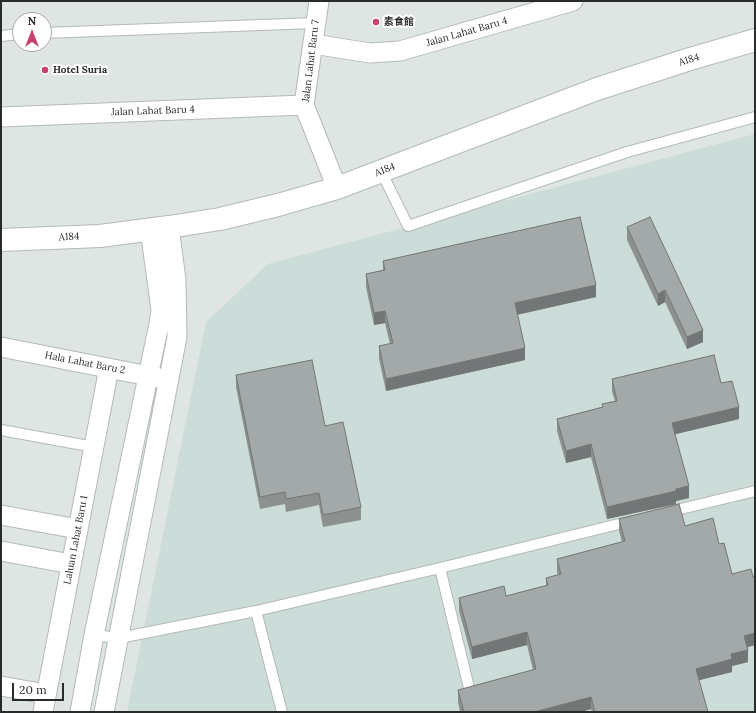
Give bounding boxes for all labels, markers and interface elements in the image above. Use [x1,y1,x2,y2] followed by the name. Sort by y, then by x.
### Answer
[12,12,52,52] north arrow
[28,14,36,28] text: N
[425,15,509,49] street label: Jalan Lahat Baru 4
[384,16,414,28] place label: 素食館
[371,17,381,27] marker: 素食館
[300,19,322,103] street label: Jalan Lahat Baru 7
[677,51,701,69] street label: A184
[53,64,107,76] place label: Hotel Suria
[40,65,50,75] marker: Hotel Suria
[111,104,195,118] street label: Jalan Lahat Baru 4
[373,161,397,179] street label: A184
[58,230,80,244] street label: A184
[44,349,126,377] street label: Hala Lahat Baru 2
[61,494,91,586] street label: Laluan Lahat Baru 1
[14,675,66,701] scale bar
[19,682,47,697] text: 20 m

